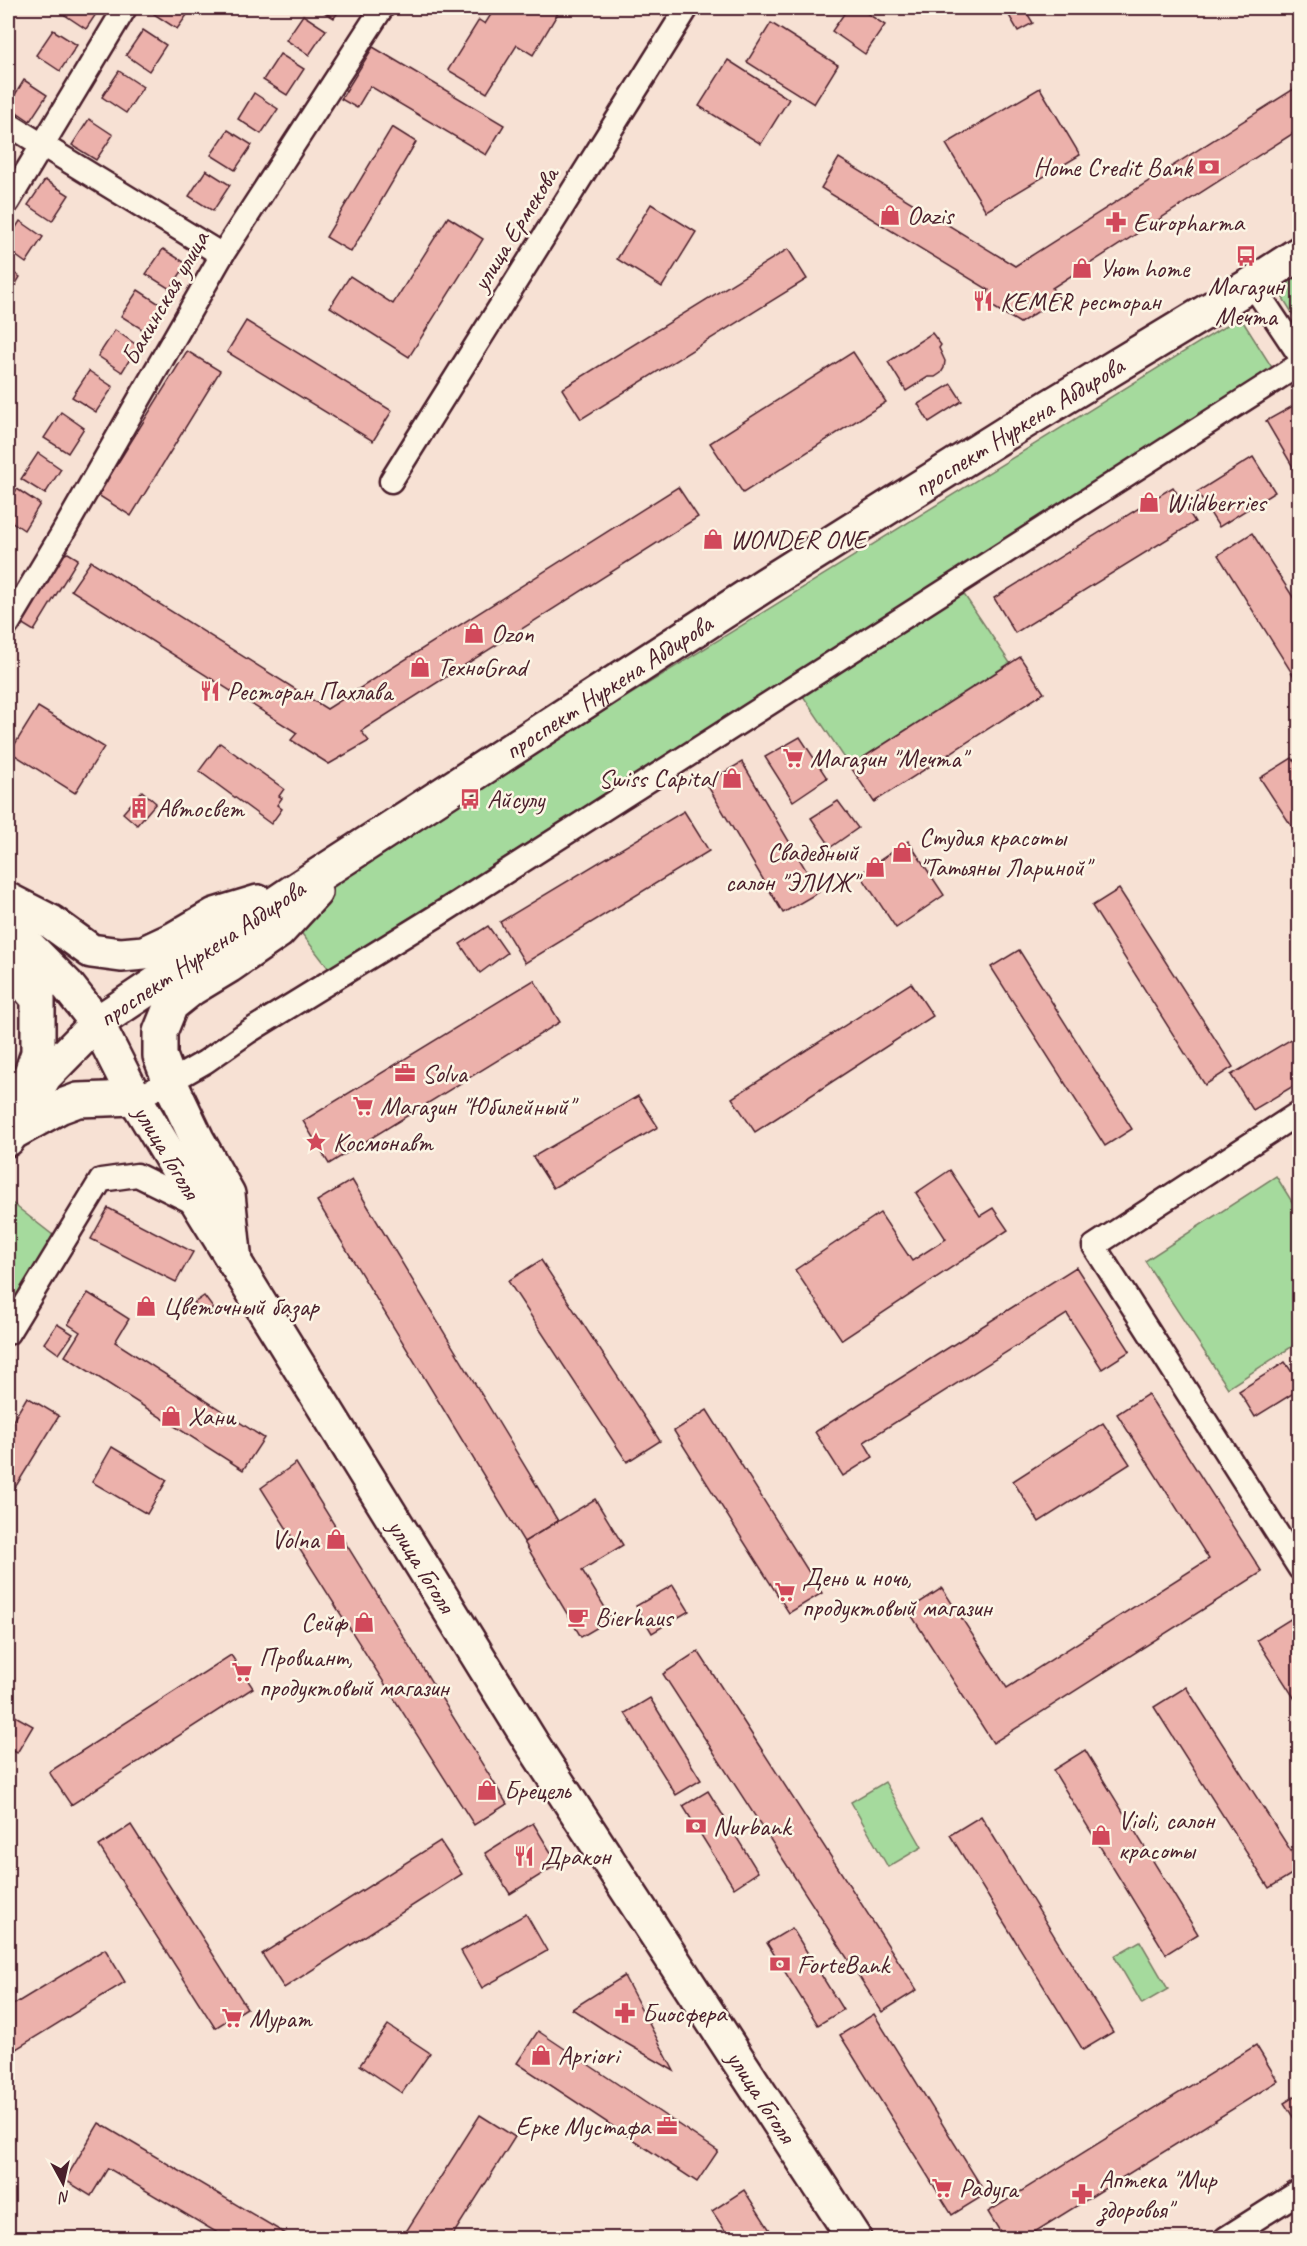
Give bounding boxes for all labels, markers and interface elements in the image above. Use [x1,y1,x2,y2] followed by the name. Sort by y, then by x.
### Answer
[1033,151,1195,184] place label: Home Credit Bank
[1197,155,1221,179] bank icon: Home Credit Bank
[463,159,567,299] street label: улица Ермекова
[907,199,955,232] place label: Oazis
[878,203,902,227] shop icon: Oazis
[1133,206,1245,239] place label: Europharma
[1104,210,1128,234] pharmacy icon: Europharma
[113,224,217,371] street label: Бакинская улица
[1234,244,1258,268] bus stop icon: Магазин Мечта
[1099,252,1191,285] place label: Уют home
[1070,256,1094,280] shop icon: Уют home
[1208,270,1286,333] place label: Магазин Мечта
[1000,285,1162,318] place label: KEMER ресторан
[971,289,995,313] restaurant icon: KEMER ресторан
[907,348,1131,504] street label: проспект Нуркена Абдирова
[1166,486,1268,519] place label: Wildberries
[1137,490,1161,514] shop icon: Wildberries
[730,523,869,556] place label: WONDER ONE
[701,527,725,551] shop icon: WONDER ONE
[498,606,720,767] street label: проспект Нуркена Абдирова
[491,617,534,650] place label: Ozon
[462,621,486,645] shop icon: Ozon
[437,651,530,684] place label: ТехноGrad
[408,655,432,679] shop icon: ТехноGrad
[227,675,394,708] place label: Ресторан Пахлава
[198,679,222,703] restaurant icon: Ресторан Пахлава
[810,742,971,775] place label: Магазин "Мечта"
[781,746,805,770] supermarket icon: Магазин "Мечта"
[599,762,720,795] place label: Swiss Capital
[720,766,744,790] shop icon: Swiss Capital
[487,783,547,816] place label: Айсулу
[458,787,482,811] bus stop icon: Айсулу
[156,792,246,825] place label: Автосвет
[127,796,151,820] building icon: Автосвет
[919,821,1095,884] place label: Студия красоты "Татьяны Лариной"
[725,836,863,899] place label: Свадебный салон "ЭЛИЖ"
[890,840,914,864] shop icon: Студия красоты "Татьяны Лариной"
[863,855,887,879] shop icon: Свадебный салон "ЭЛИЖ"
[92,871,312,1034] street label: проспект Нуркена Абдирова
[422,1057,469,1090] place label: Solva
[393,1061,417,1085] office icon: Solva
[380,1090,579,1123] place label: Магазин "Юбилейный"
[351,1094,375,1118] supermarket icon: Магазин "Юбилейный"
[125,1097,209,1207] street label: улица Гоголя
[333,1126,435,1159] place label: Космонавт
[304,1130,328,1154] place icon: Космонавт
[163,1290,321,1323] place label: Цветочный базар
[134,1294,158,1318] shop icon: Цветочный базар
[188,1400,237,1433] place label: Хани
[159,1404,183,1428] shop icon: Хани
[380,1511,465,1620] street label: улица Гоголя
[271,1523,321,1556] place label: Volna
[324,1527,348,1551] shop icon: Volna
[802,1561,993,1624] place label: День и ночь, продуктовый магазин
[773,1580,797,1604] supermarket icon: День и ночь, продуктовый магазин
[595,1601,675,1634] place label: Bierhaus
[566,1605,590,1629] cafe icon: Bierhaus
[301,1606,349,1639] place label: Сейф
[352,1610,376,1634] shop icon: Сейф
[259,1641,450,1704] place label: Провиант, продуктовый магазин
[230,1660,254,1684] supermarket icon: Провиант, продуктовый магазин
[504,1774,572,1807] place label: Брецель
[475,1778,499,1802] shop icon: Брецель
[1118,1804,1216,1867] place label: Violi, салон красоты
[713,1810,793,1843] place label: Nurbank
[684,1814,708,1838] bank icon: Nurbank
[1089,1823,1113,1847] shop icon: Violi, салон красоты
[541,1840,613,1873] place label: Дракон
[512,1844,536,1868] restaurant icon: Дракон
[797,1948,892,1981] place label: ForteBank
[768,1952,792,1976] bank icon: ForteBank
[642,1997,728,2030] place label: Биосфера
[613,2001,637,2025] pharmacy icon: Биосфера
[249,2002,314,2035] place label: Мурат
[220,2006,244,2030] supermarket icon: Мурат
[558,2039,622,2072] place label: Apriori
[718,2042,805,2151] street label: улица Гоголя
[529,2043,553,2067] shop icon: Apriori
[516,2110,652,2143] place label: Ерке Мустафа
[655,2114,679,2138] office icon: Ерке Мустафа
[33,2153,93,2213] north arrow
[1096,2163,1218,2227] place label: Аптека "Мир здоровья"
[959,2172,1020,2205] place label: Радуга
[930,2176,954,2200] supermarket icon: Радуга
[1070,2182,1094,2206] pharmacy icon: Аптека "Мир здоровья"
[56,2186,71,2208] text: N

